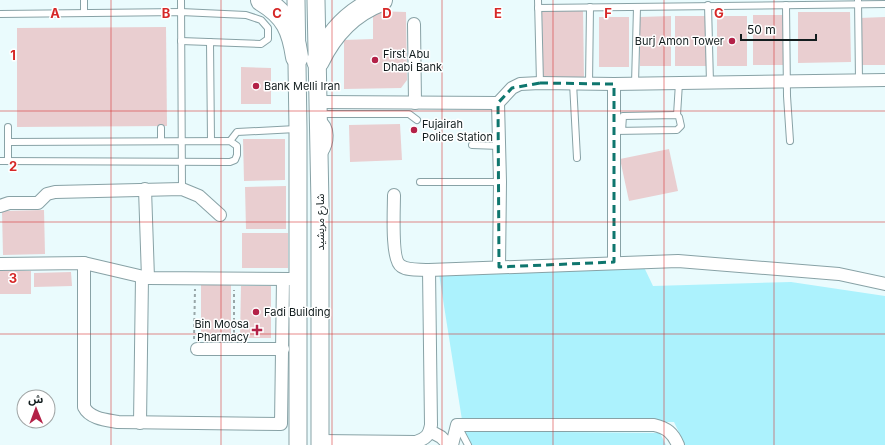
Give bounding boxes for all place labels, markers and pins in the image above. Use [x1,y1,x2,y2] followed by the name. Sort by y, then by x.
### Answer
[635,34,724,48] place label: Burj Amon Tower
[727,36,737,46] marker: Burj Amon Tower
[383,47,442,74] place label: First Abu Dhabi Bank
[370,55,380,65] marker: First Abu Dhabi Bank
[264,79,340,93] place label: Bank Melli Iran
[251,81,261,91] marker: Bank Melli Iran
[422,117,493,144] place label: Fujairah Police Station
[409,125,419,135] marker: Fujairah Police Station
[264,305,331,319] place label: Fadi Building
[251,307,261,317] marker: Fadi Building
[194,317,249,344] place label: Bin Moosa Pharmacy
[252,325,262,335] marker: Bin Moosa Pharmacy

